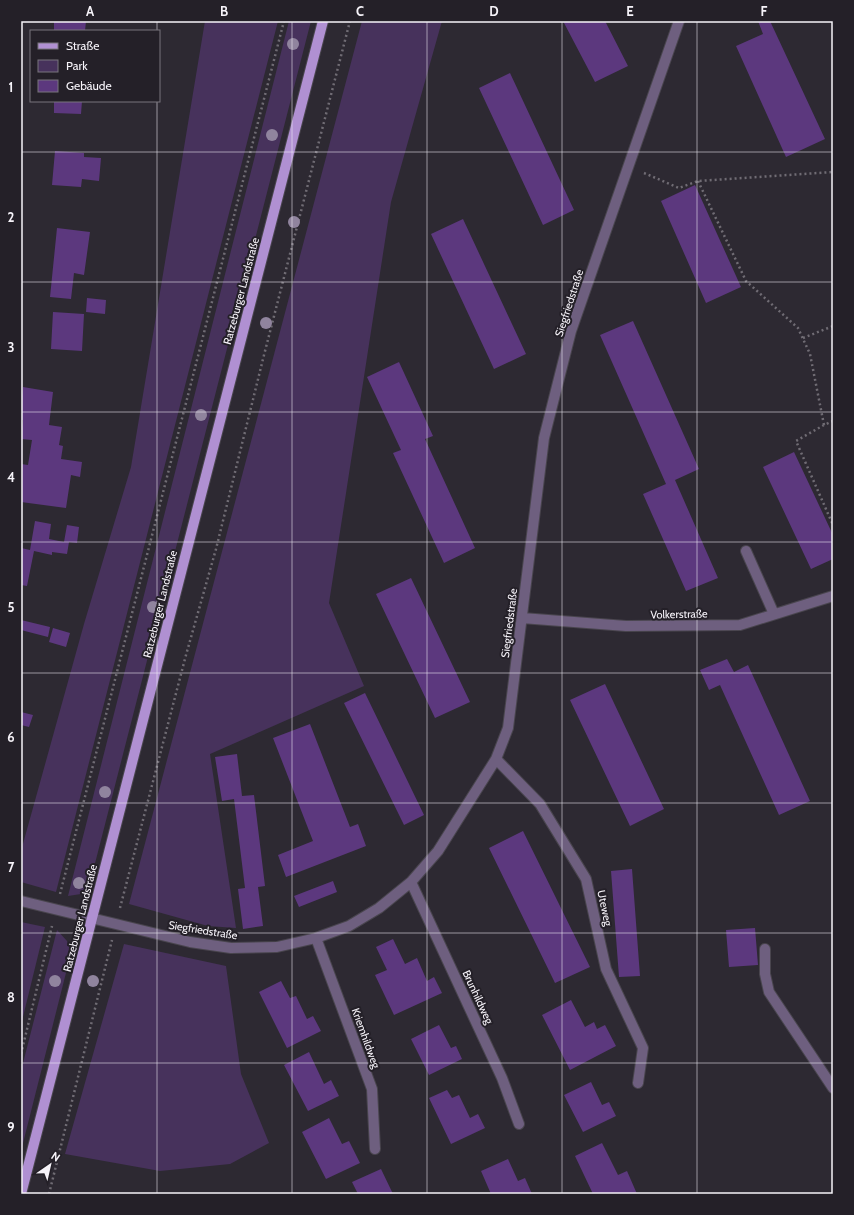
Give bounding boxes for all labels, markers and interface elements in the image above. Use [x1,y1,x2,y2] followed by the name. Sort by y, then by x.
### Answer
[86,3,95,19] text: A
[220,3,228,19] text: B
[356,3,364,19] text: C
[489,3,499,19] text: D
[626,3,634,19] text: E
[761,3,768,19] text: F
[30,30,160,102] legend
[66,38,99,53] text: Straße
[66,58,88,73] text: Park
[66,78,112,93] text: Gebäude
[9,79,13,95] text: 1
[8,209,15,225] text: 2
[220,236,262,346] street label: Ratzeburger Landstraße
[552,267,587,338] street label: Siegfriedstraße
[7,339,15,355] text: 3
[7,469,15,485] text: 4
[140,548,180,659] street label: Ratzeburger Landstraße
[498,587,520,659] street label: Siegfriedstraße
[8,599,15,615] text: 5
[650,606,708,621] street label: Volkerstraße
[7,729,15,745] text: 6
[8,859,15,875] text: 7
[60,862,100,973] street label: Ratzeburger Landstraße
[594,889,616,928] street label: Uteweg
[167,918,239,942] street label: Siegfriedstraße
[459,968,497,1027] street label: Brunhildweg
[7,989,15,1005] text: 8
[349,1006,384,1071] street label: Kriemhildweg
[7,1119,15,1135] text: 9
[30,1145,70,1185] north arrow
[48,1149,63,1165] text: N

